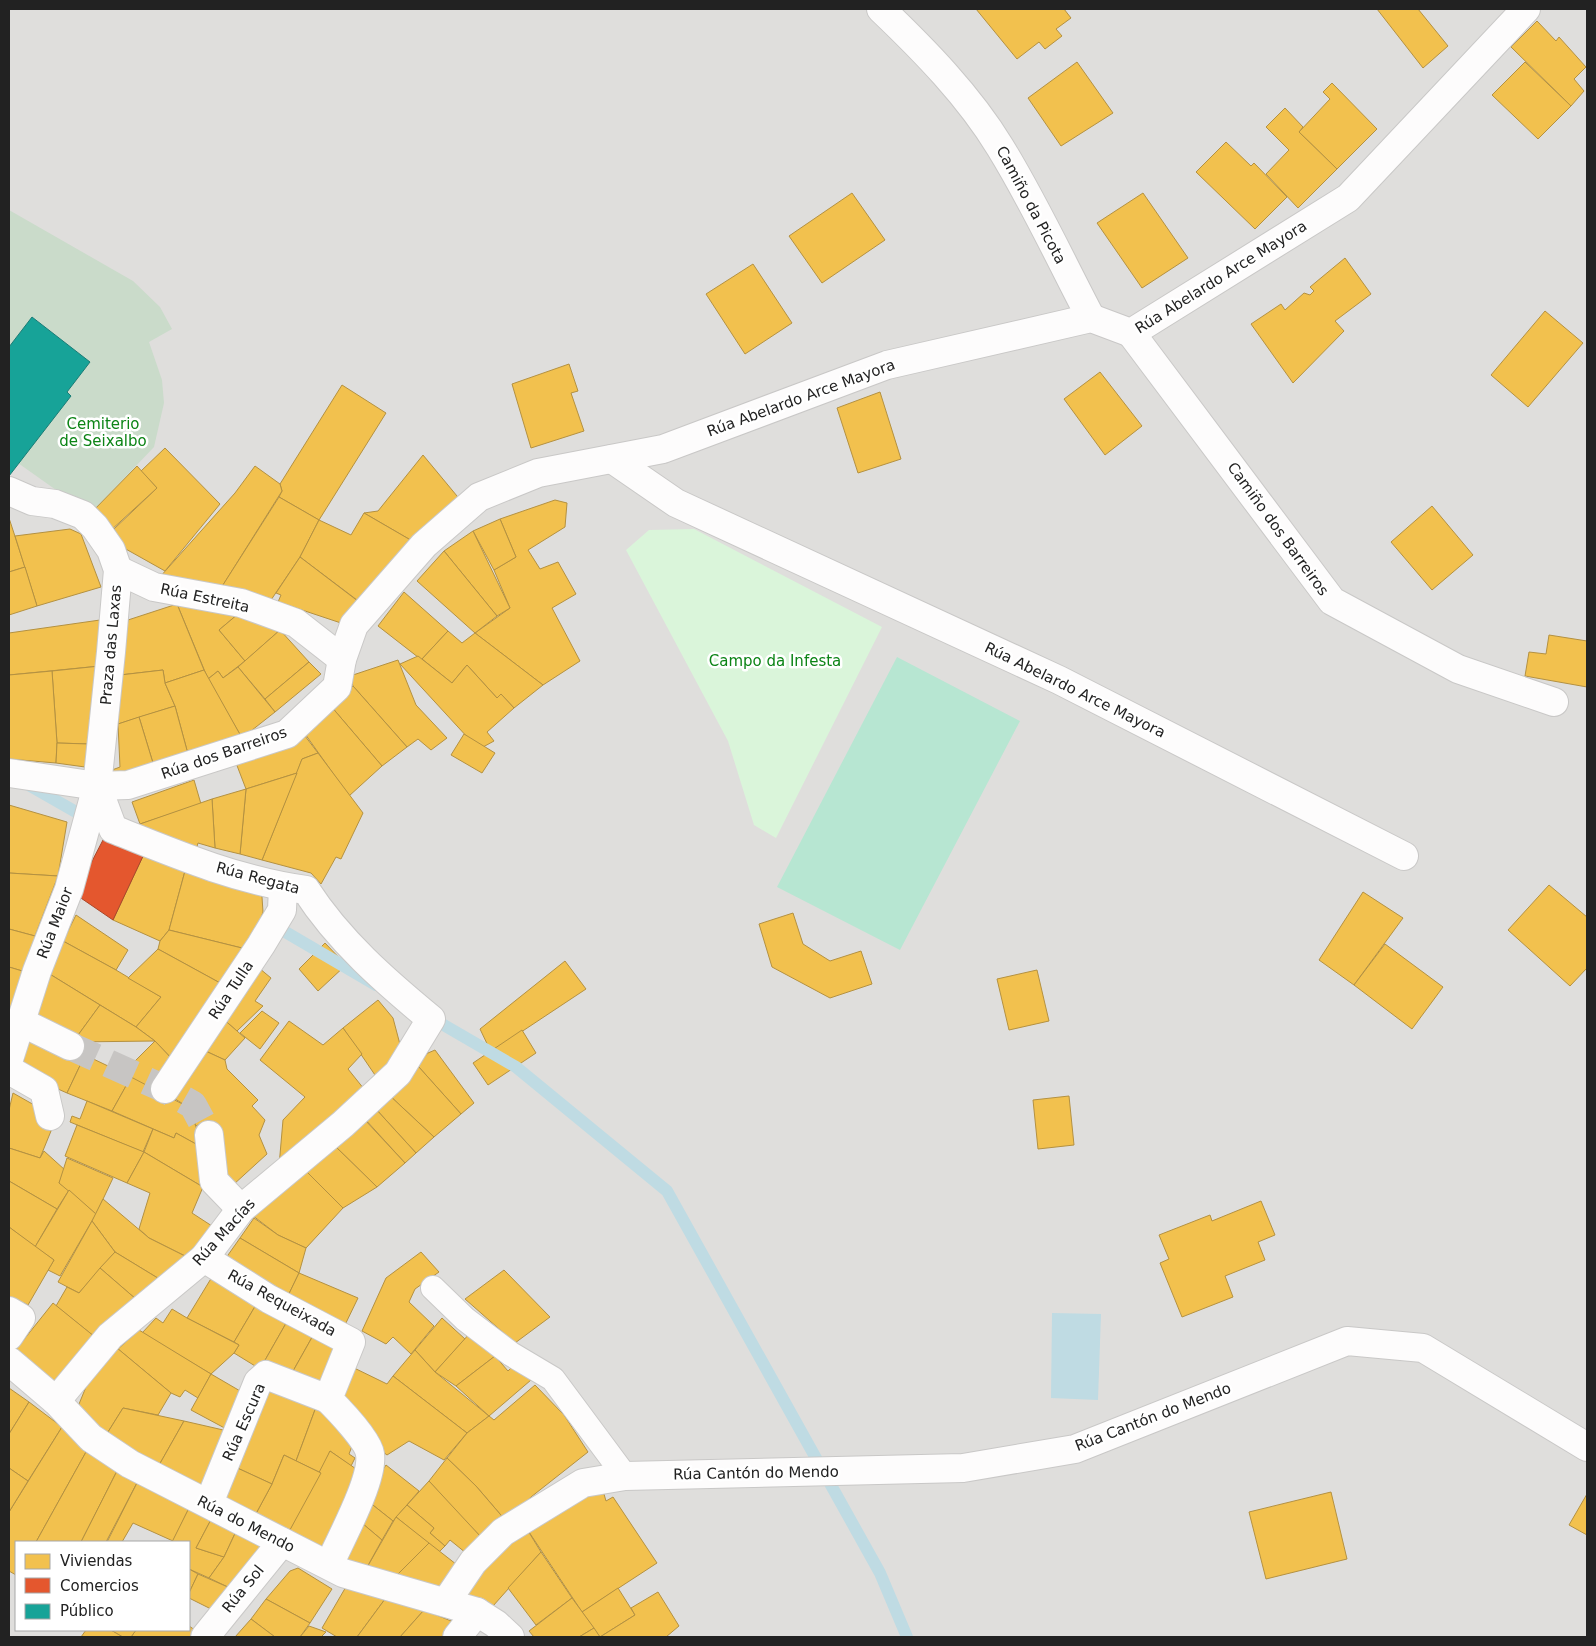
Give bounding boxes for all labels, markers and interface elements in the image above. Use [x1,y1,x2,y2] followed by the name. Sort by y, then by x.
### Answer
[992,143,1070,267] street label: Camiño da Picota
[1132,217,1310,337] street label: Rúa Abelardo Arce Mayora
[704,356,898,440] street label: Rúa Abelardo Arce Mayora
[59,415,147,450] park label: Cemiterio de Seixalbo
[1224,459,1333,599] street label: Camiño dos Barreiros
[159,580,251,616] street label: Rúa Estreita
[97,584,125,706] street label: Praza das Laxas
[982,638,1168,742] street label: Rúa Abelardo Arce Mayora
[709,652,841,670] park label: Campo da Infesta
[159,723,289,783] street label: Rúa dos Barreiros
[214,858,302,898] street label: Rúa Regata
[33,884,77,961] street label: Rúa Maior
[205,957,257,1023] street label: Rúa Tulla
[189,1194,259,1270] street label: Rúa Macías
[225,1266,339,1340] street label: Rúa Requeixada
[1072,1379,1234,1455] street label: Rúa Cantón do Mendo
[219,1380,269,1464] street label: Rúa Escura
[673,1463,839,1483] street label: Rúa Cantón do Mendo
[194,1492,298,1556] street label: Rúa do Mendo
[15,1541,190,1631] legend
[60,1552,133,1570] text: Viviendas
[218,1562,268,1616] street label: Rúa Sol
[60,1577,139,1595] text: Comercios
[60,1602,114,1620] text: Público

